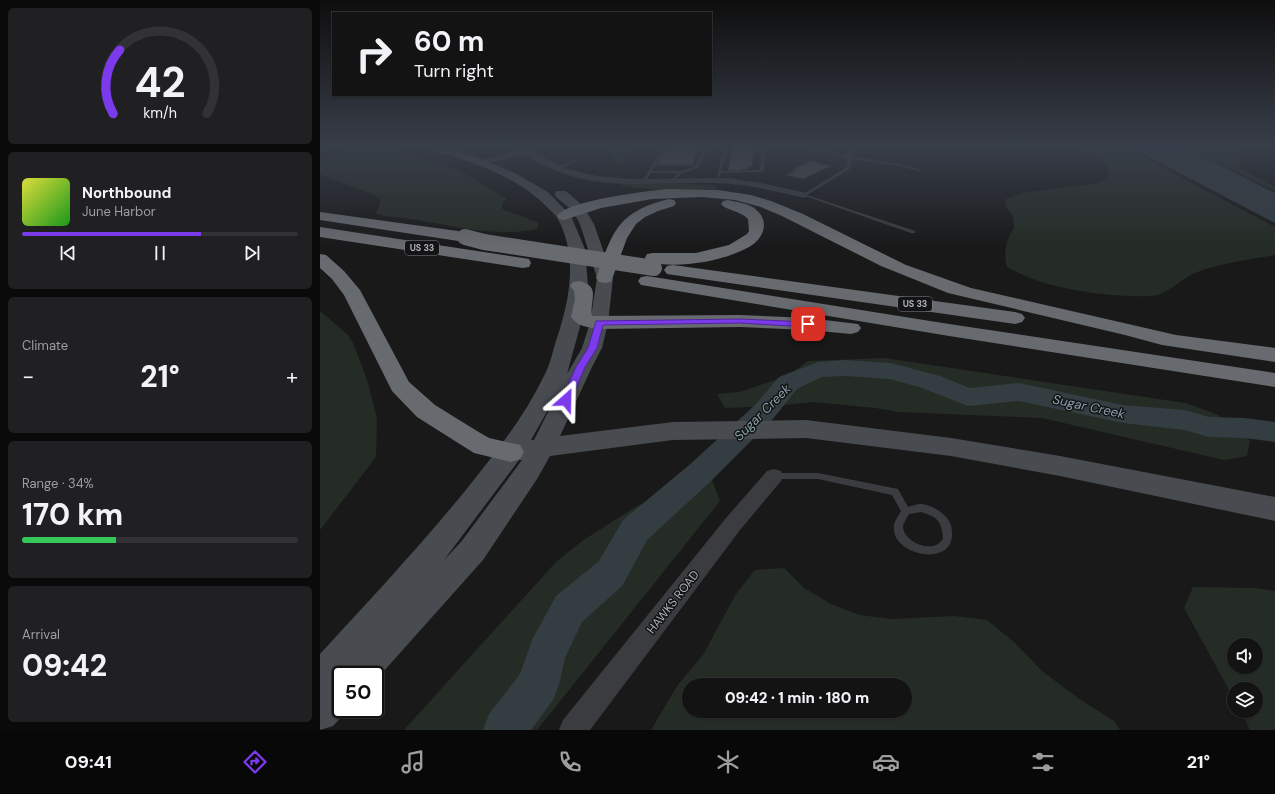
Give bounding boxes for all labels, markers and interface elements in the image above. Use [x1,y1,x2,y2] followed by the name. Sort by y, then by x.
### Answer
[414,23,484,60] text: 60 m
[348,28,400,80] icon: right
[134,56,186,110] text: 42
[414,59,494,83] text: Turn right
[143,104,177,122] text: km/h
[82,183,171,203] text: Northbound
[82,203,156,220] text: June Harbor
[405,241,439,255] road number: US 33
[57,242,79,264] icon: previous
[149,242,171,264] icon: pause
[241,242,263,264] icon: next
[898,297,932,311] road number: US 33
[791,307,825,341] pin
[797,313,819,335] icon: arrive
[22,337,68,354] text: Climate
[140,357,180,396] text: 21°
[22,362,34,391] text: −
[286,362,298,391] text: +
[545,379,587,421] position arrow
[730,380,795,444] water label: Sugar Creek
[1051,391,1127,423] water label: Sugar Creek
[22,475,94,492] text: Range · 34%
[22,495,123,534] text: 170 km
[643,567,703,637] street label: HAWKS ROAD
[22,626,60,643] text: Arrival
[1227,638,1263,718] map controls
[1227,638,1263,674] button: sound
[22,646,107,685] text: 09:42
[332,666,384,718] speed limit sign: 50
[1227,682,1263,718] button: layers
[725,688,869,708] text: 09:42 · 1 min · 180 m
[241,748,269,776] icon: directions
[399,748,427,776] icon: music
[556,748,584,776] icon: phone
[714,748,742,776] icon: climate
[872,748,900,776] icon: car
[1029,748,1057,776] icon: filters
[65,750,112,774] text: 09:41
[1187,750,1210,774] text: 21°

